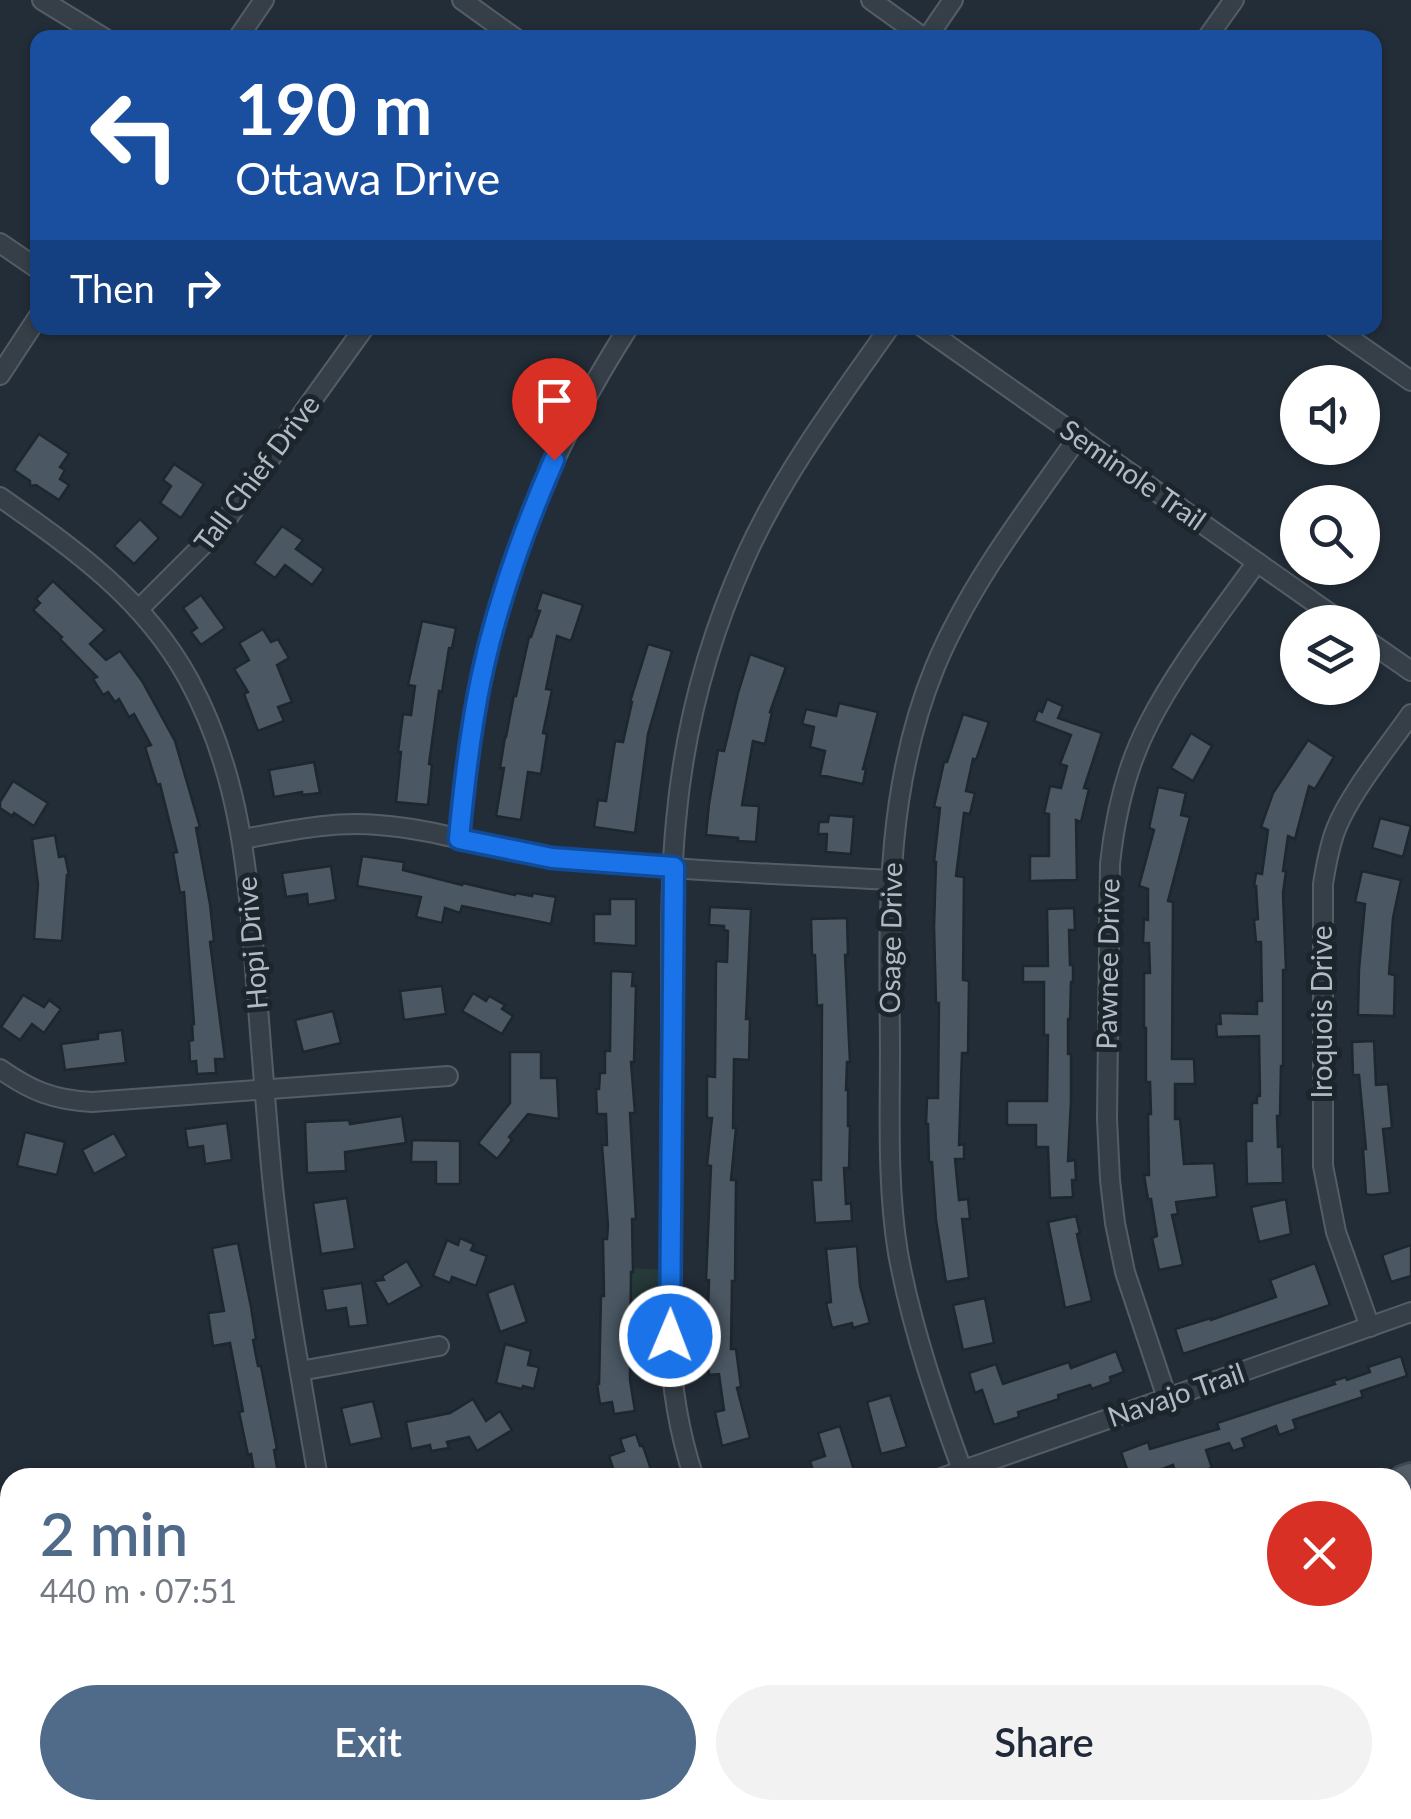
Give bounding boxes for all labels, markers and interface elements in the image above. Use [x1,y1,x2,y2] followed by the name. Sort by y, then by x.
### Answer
[235,66,432,150] text: 190 m
[70,70,200,200] icon: left
[235,151,500,205] text: Ottawa Drive
[175,260,230,315] icon: right
[70,265,155,311] text: Then
[512,358,597,461] pin
[1280,365,1380,705] map controls
[1280,365,1380,465] button: sound
[527,373,582,428] icon: arrive
[186,388,326,557] street label: Tall Chief Drive
[1054,412,1213,537] street label: Seminole Trail
[1280,485,1380,585] button: search
[1280,605,1380,705] button: layers
[872,862,908,1014] street label: Osage Drive
[228,875,274,1011] street label: Hopi Drive
[1089,878,1125,1050] street label: Pawnee Drive
[1304,925,1338,1099] street label: Iroquois Drive
[618,1284,722,1388] position arrow
[1103,1355,1248,1433] street label: Navajo Trail
[40,1497,188,1569] text: 2 min
[1267,1501,1372,1606] button: close
[40,1571,237,1610] text: 440 m · 07:51
[40,1685,696,1800] button: Exit
[716,1685,1372,1800] button: Share

